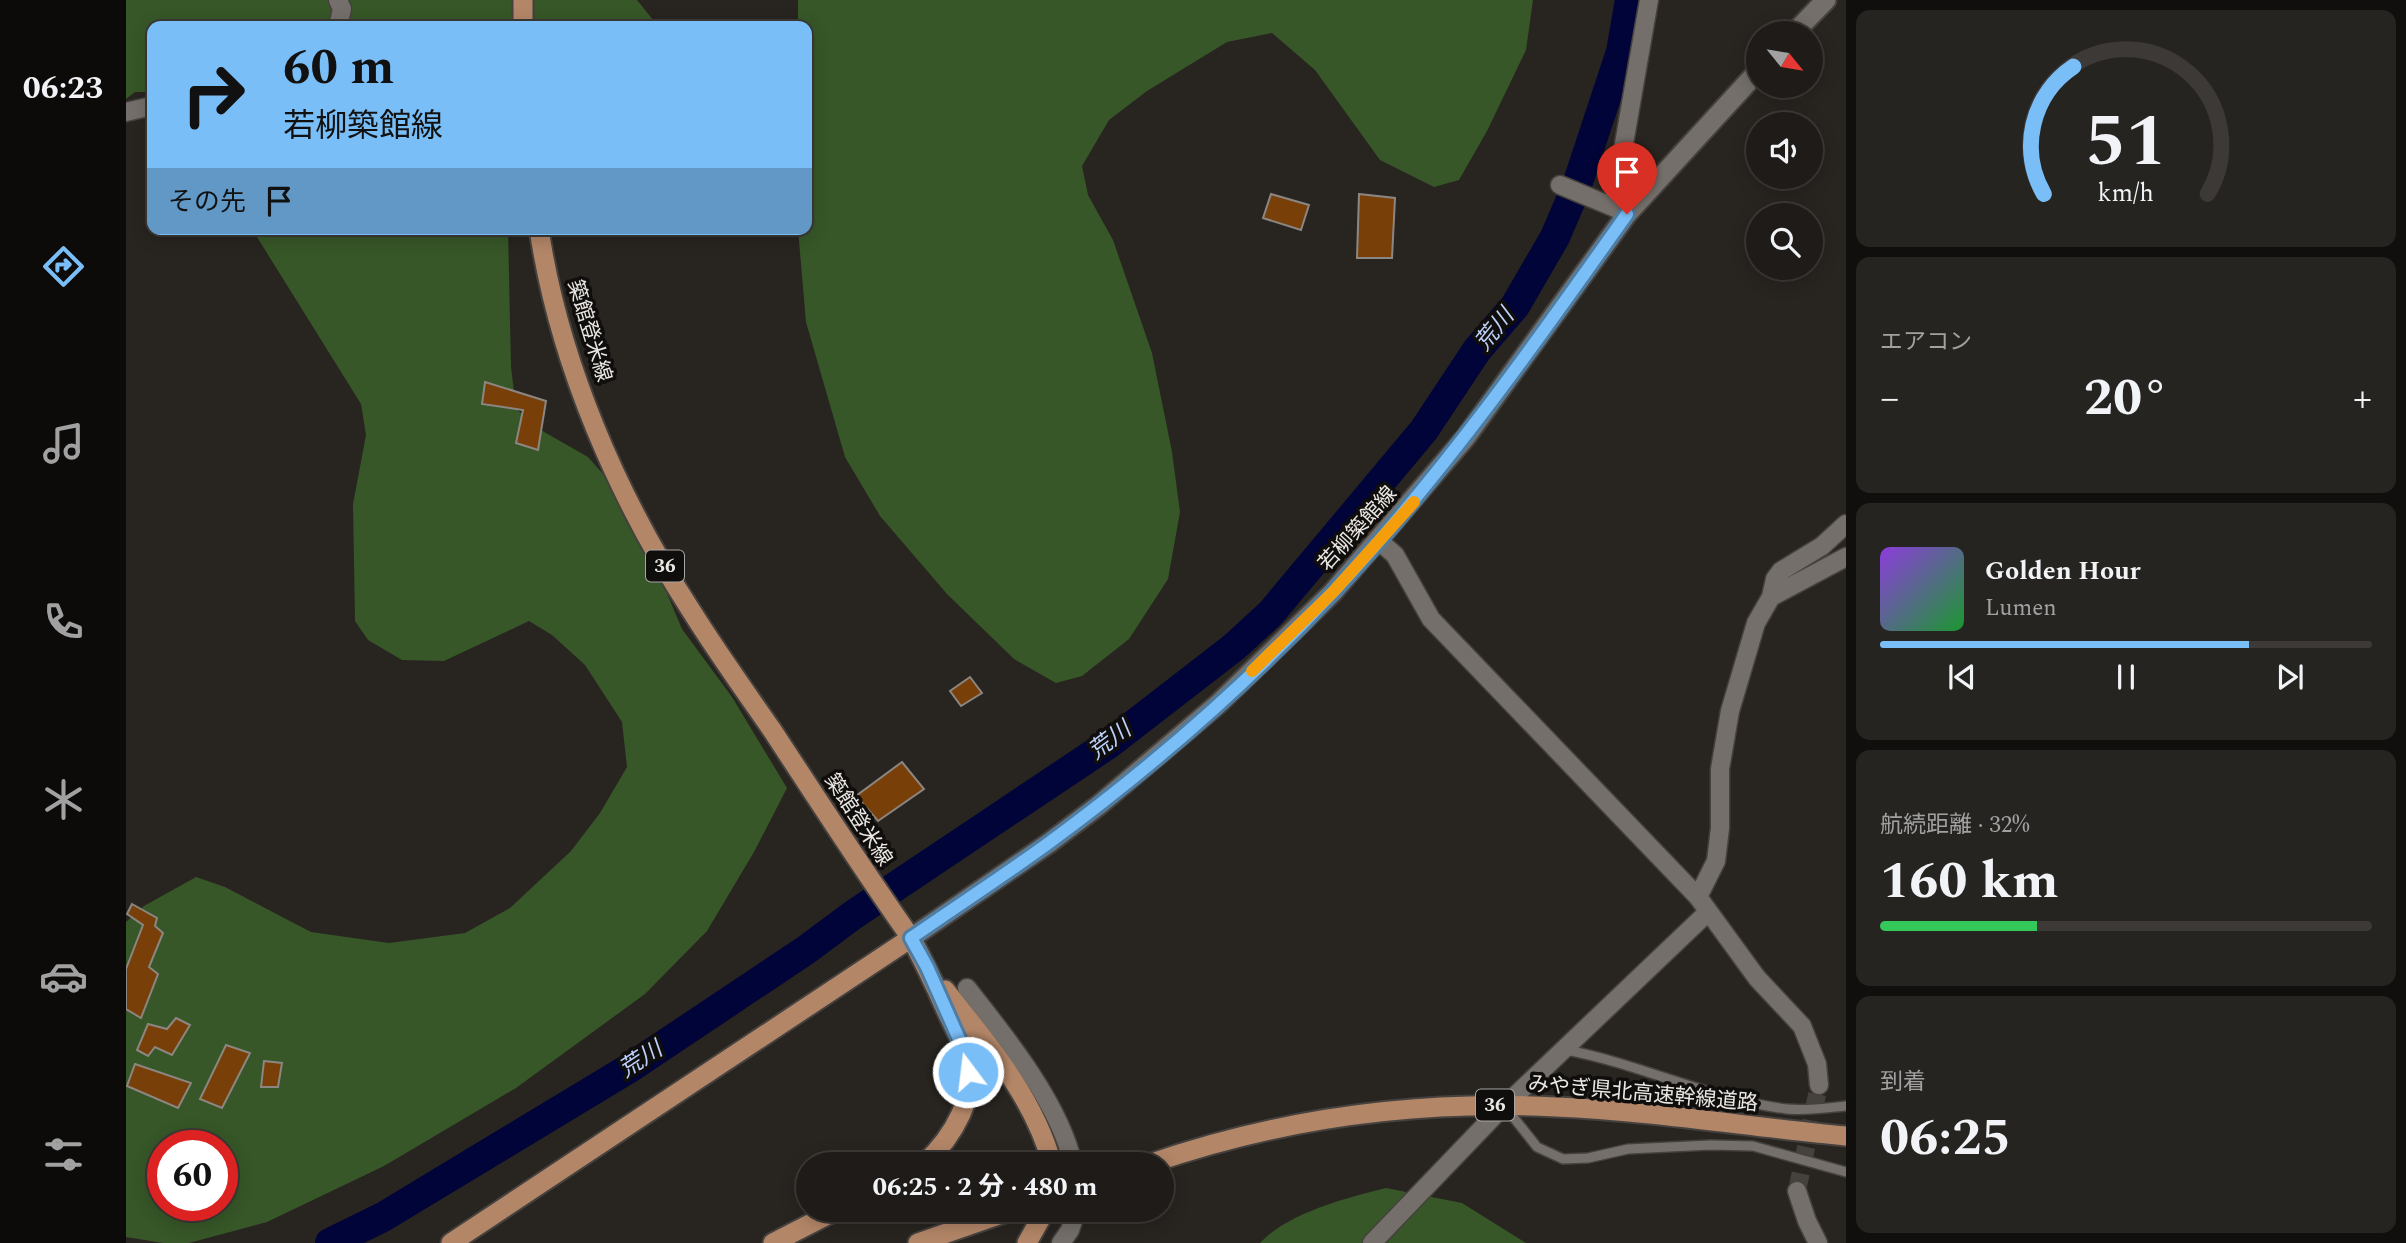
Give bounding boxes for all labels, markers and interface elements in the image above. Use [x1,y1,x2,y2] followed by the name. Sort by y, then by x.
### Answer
[1746,21,1824,98] north arrow
[1746,21,1823,280] map controls
[283,31,394,106] text: 60 m
[168,49,259,140] icon: right
[23,64,103,113] text: 06:23
[2085,88,2167,199] text: 51
[283,102,443,151] text: 若柳築館線
[1746,112,1823,189] button: sound
[1597,142,1657,214] pin
[1608,153,1646,191] icon: arrive
[2098,175,2154,213] text: km/h
[168,182,246,222] text: その先
[260,182,298,220] icon: arrive
[1746,203,1823,280] button: search
[39,242,88,291] icon: directions
[558,276,620,386] street label: 築館登米線
[1467,299,1525,359] water label: 荒川
[1880,325,1972,360] text: エアコン
[2084,359,2168,438] text: 20°
[1880,370,1899,428] text: −
[2353,370,2372,428] text: +
[39,419,88,468] icon: music
[1311,479,1405,579] street label: 若柳築館線
[646,551,684,582] road number: 36
[1985,551,2141,591] text: Golden Hour
[1985,591,2057,626] text: Lumen
[39,597,88,646] icon: phone
[1943,658,1981,696] icon: previous
[2107,658,2145,696] icon: pause
[2271,658,2309,696] icon: next
[1081,711,1141,769] water label: 荒川
[816,767,900,873] street label: 築館登米線
[39,775,88,824] icon: climate
[1880,808,2030,843] text: 航続距離 · 32%
[1880,842,2059,921] text: 160 km
[39,952,88,1001] icon: car
[612,1031,672,1087] water label: 荒川
[931,1035,1005,1109] position arrow
[1880,1065,1926,1100] text: 到着
[1527,1068,1759,1120] street label: みやぎ県北高速幹線道路
[1476,1090,1514,1120] road number: 36
[1880,1099,2011,1178] text: 06:25
[39,1130,88,1179] icon: filters
[147,1130,238,1221] speed limit sign: 60
[872,1167,1098,1207] text: 06:25 · 2 分 · 480 m

